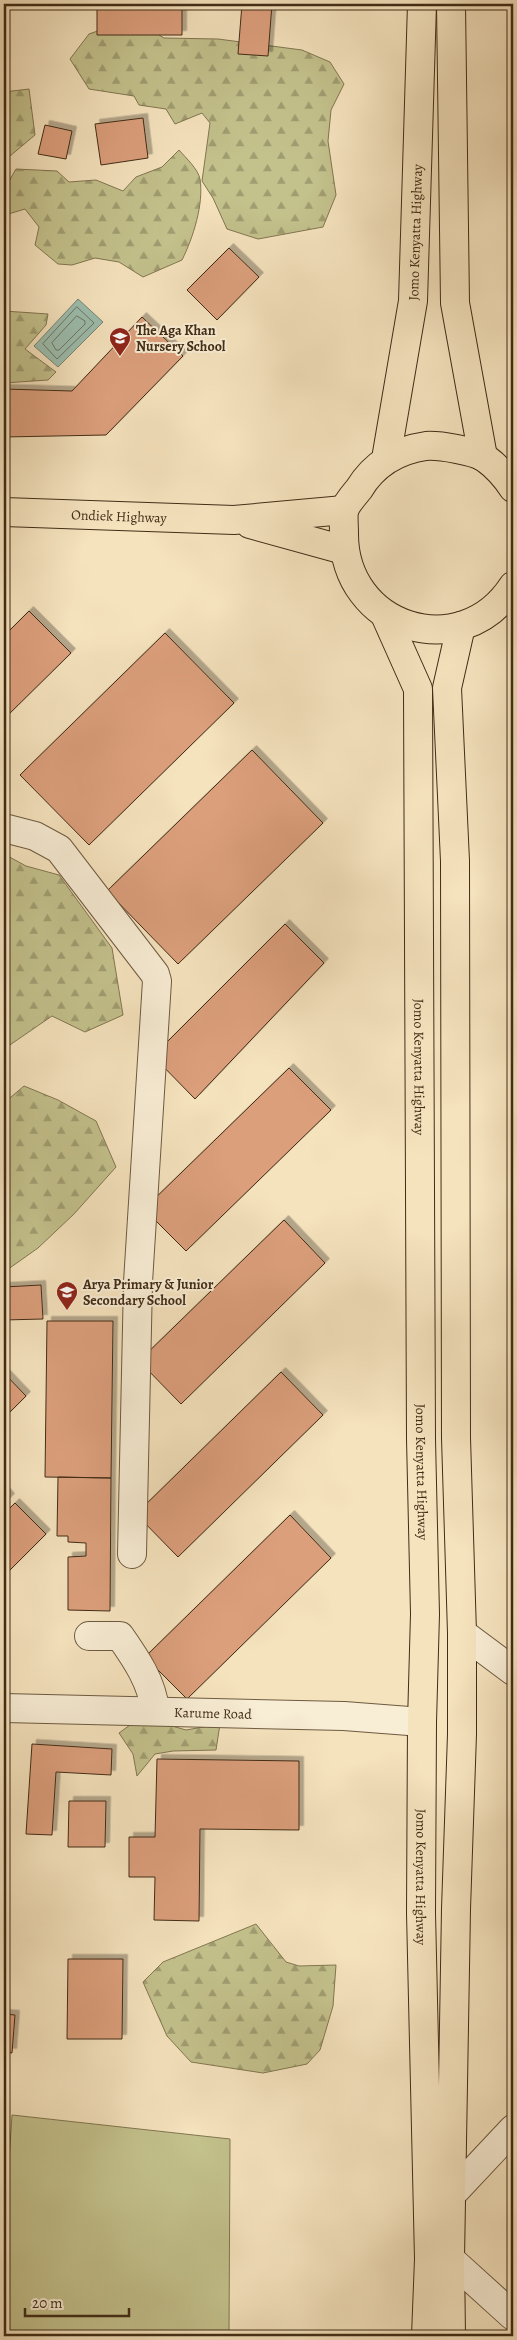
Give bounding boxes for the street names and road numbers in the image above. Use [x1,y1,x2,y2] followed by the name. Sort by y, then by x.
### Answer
[404,163,427,301] street label: Jomo Kenyatta Highway
[71,505,168,527] street label: Ondiek Highway
[410,999,429,1136] street label: Jomo Kenyatta Highway
[411,1404,433,1541] street label: Jomo Kenyatta Highway
[174,1703,253,1723] street label: Karume Road
[411,1809,431,1946] street label: Jomo Kenyatta Highway

